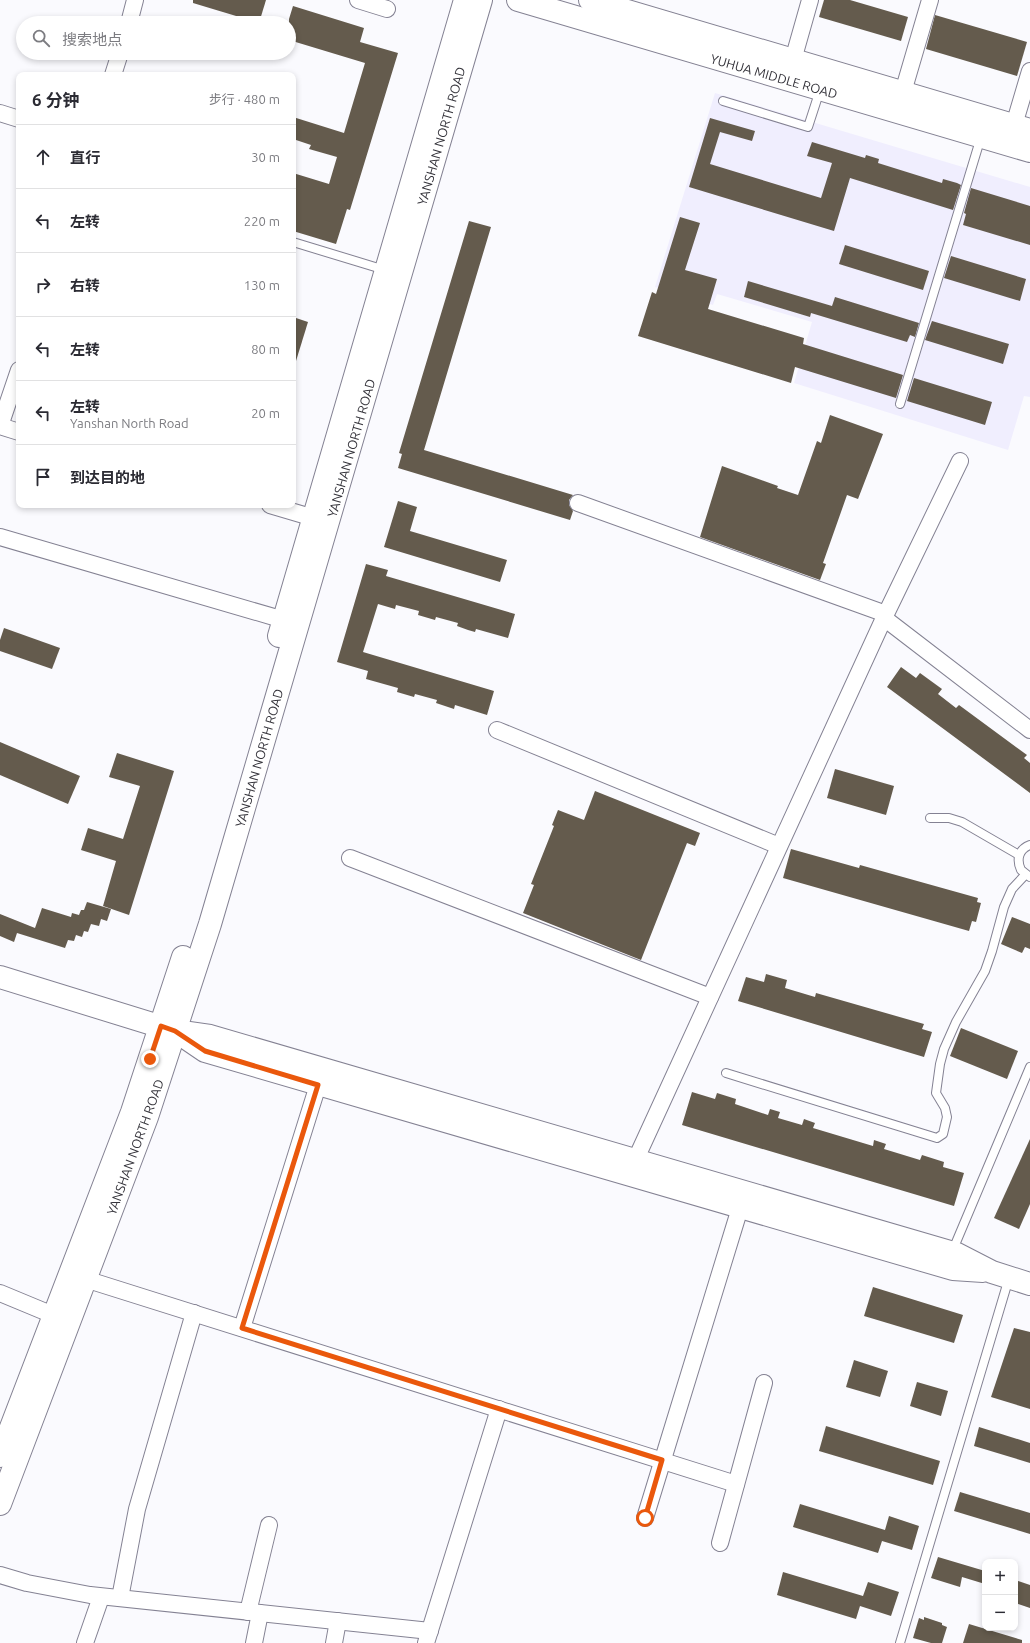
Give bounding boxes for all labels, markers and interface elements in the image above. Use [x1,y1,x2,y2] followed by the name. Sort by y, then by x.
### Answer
[16,16,296,60] search box
[30,27,52,49] icon: search
[62,31,122,48] text: 搜索地点
[709,51,839,101] street label: YUHUA MIDDLE ROAD
[415,65,467,207] street label: YANSHAN NORTH ROAD
[32,90,80,109] text: 6 分钟
[209,92,280,106] text: 步行 · 480 m
[32,146,54,168] icon: ahead
[70,149,100,166] text: 直行
[251,150,280,164] text: 30 m
[32,210,54,232] icon: left
[70,213,100,230] text: 左转
[244,214,280,228] text: 220 m
[32,274,54,296] icon: right
[70,277,100,294] text: 右转
[244,278,280,292] text: 130 m
[32,338,54,360] icon: left
[70,341,100,358] text: 左转
[251,342,280,356] text: 80 m
[325,377,377,519] street label: YANSHAN NORTH ROAD
[70,398,100,415] text: 左转
[32,402,54,424] icon: left
[251,406,280,420] text: 20 m
[70,416,189,430] text: Yanshan North Road
[32,466,54,488] icon: arrive
[70,469,145,486] text: 到达目的地
[233,687,285,829] street label: YANSHAN NORTH ROAD
[141,1050,159,1068] route end
[104,1077,166,1217] street label: YANSHAN NORTH ROAD
[636,1509,654,1527] route start
[982,1559,1018,1631] map controls
[982,1559,1018,1595] button: +
[982,1595,1018,1631] button: −

